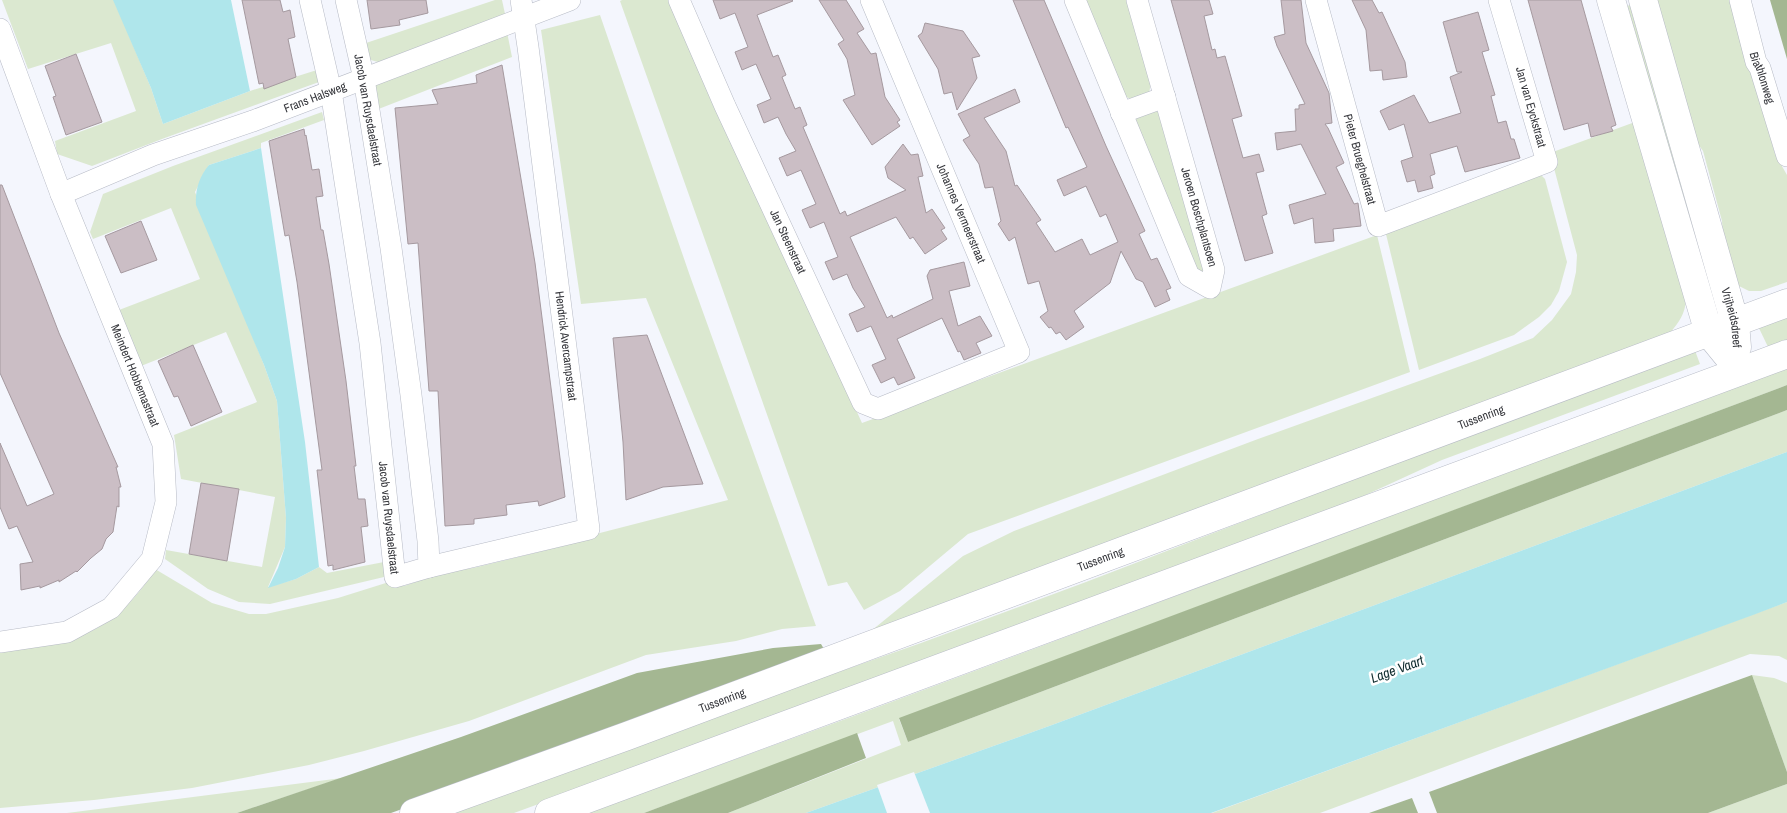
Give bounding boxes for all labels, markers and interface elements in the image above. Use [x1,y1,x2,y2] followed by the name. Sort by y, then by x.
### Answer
[1746,50,1779,106] street label: Biathlonweg
[350,53,386,167] street label: Jacob van Ruysdaelstraat
[1512,65,1550,149] street label: Jan van Eyckstraat
[282,78,349,116] street label: Frans Halsweg
[1340,112,1380,206] street label: Pieter Brueghelstraat
[933,161,989,266] street label: Johannes Vermeerstraat
[1177,165,1221,269] street label: Jeroen Boschplantsoen
[766,207,810,276] street label: Jan Steenstraat
[1717,286,1745,349] street label: Vrijheidsdreef
[551,290,581,402] street label: Hendrick Avercampstraat
[107,322,163,429] street label: Meindert Hobbemastraat
[1455,401,1507,433] street label: Tussenring
[375,460,403,575] street label: Jacob van Ruysdaelstraat
[1075,543,1127,575] street label: Tussenring
[1368,651,1427,687] water label: Lage Vaart
[697,684,748,716] street label: Tussenring

